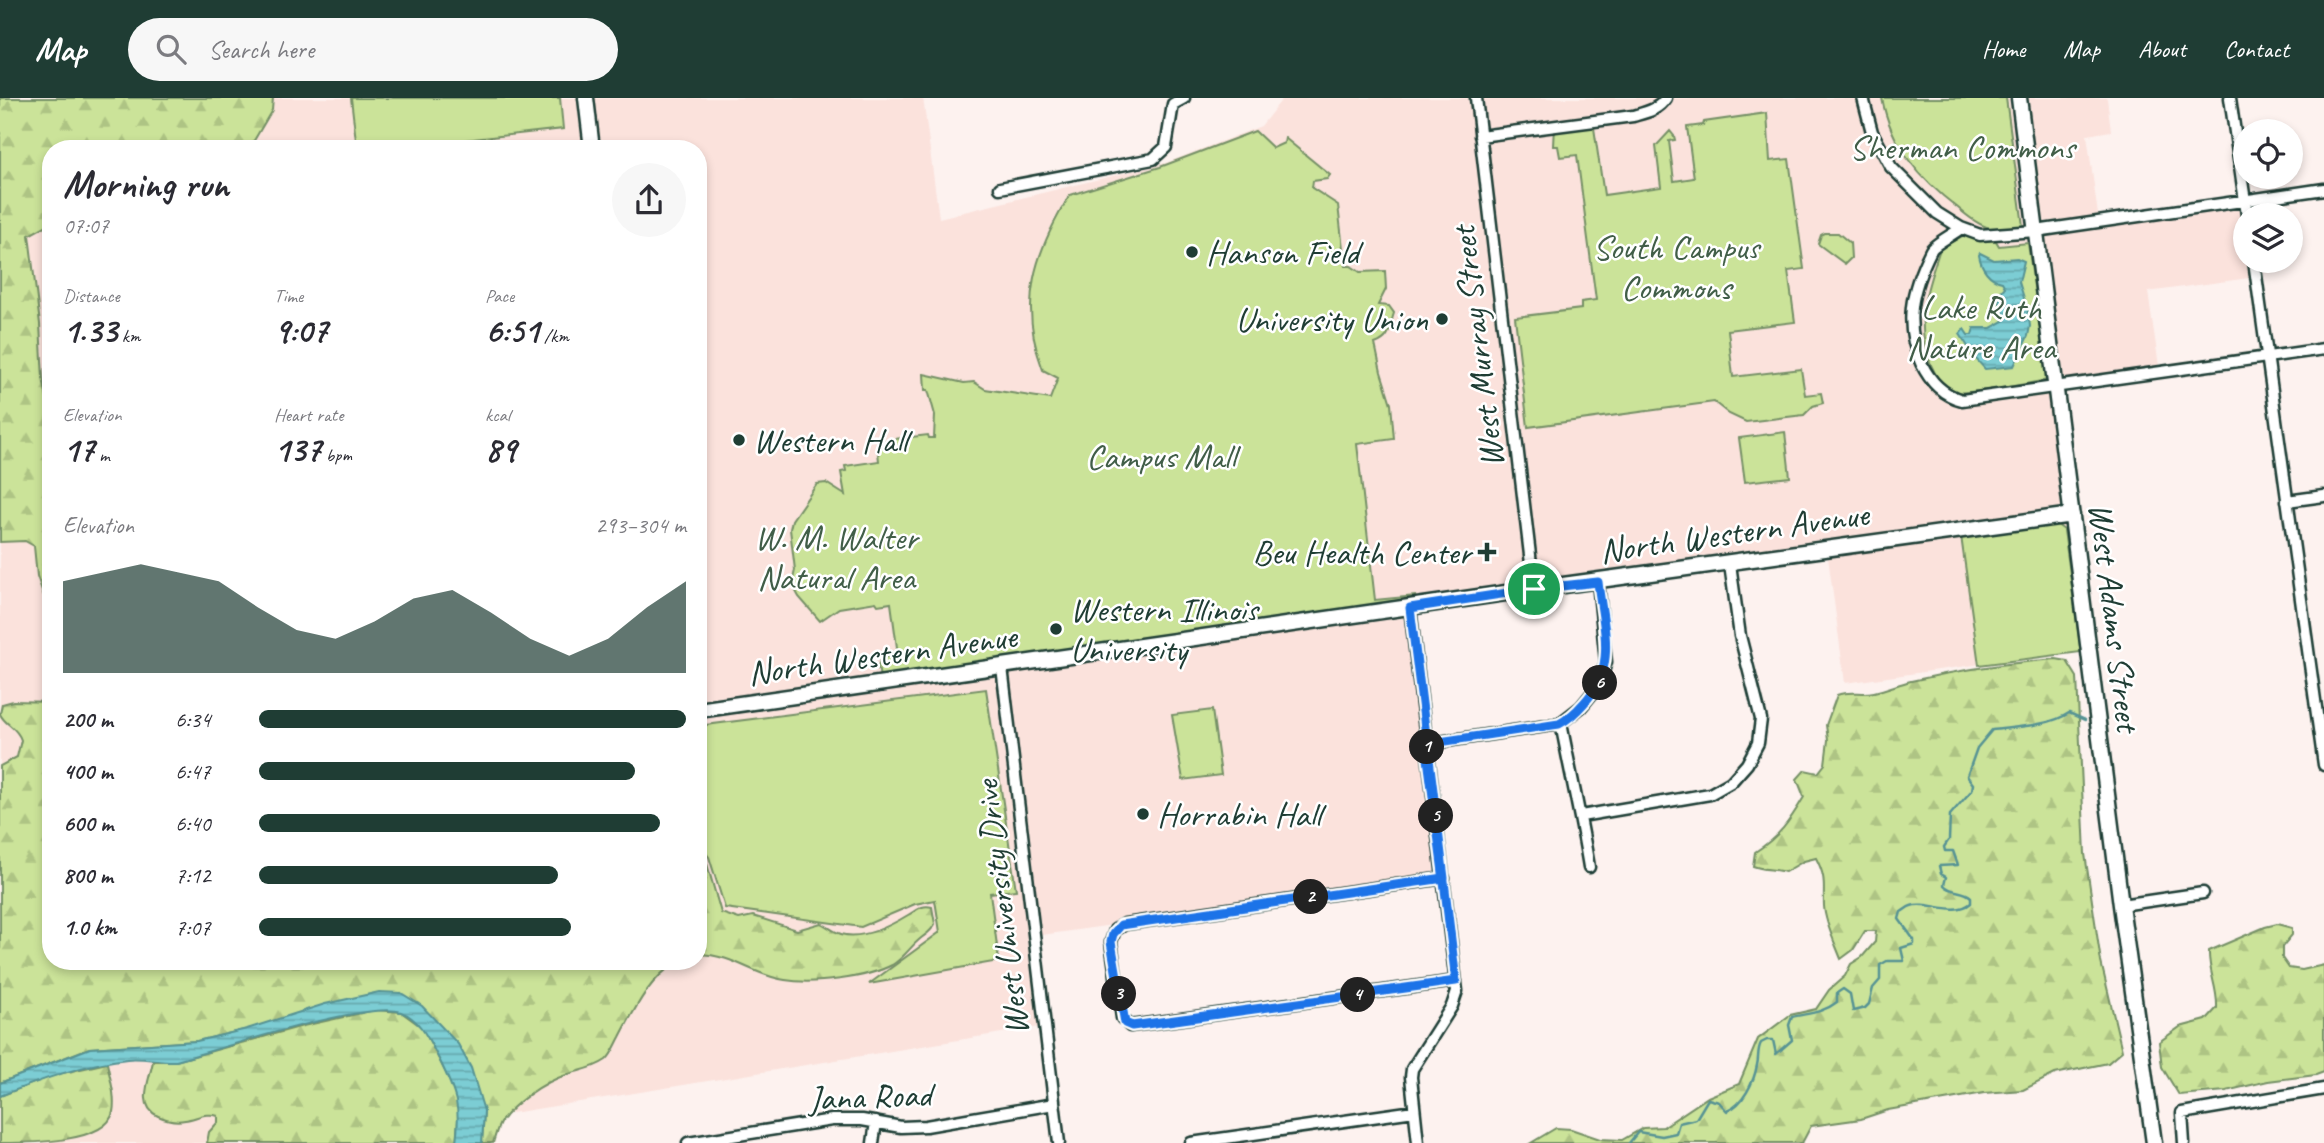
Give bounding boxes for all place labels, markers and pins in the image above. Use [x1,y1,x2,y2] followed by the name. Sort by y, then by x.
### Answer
[1206,230,1364,275] place label: Hanson Field
[1184,244,1200,260] marker: Hanson Field
[1236,297,1428,342] place label: University Union
[1434,311,1450,327] marker: University Union
[753,418,914,463] place label: Western Hall
[731,432,747,448] marker: Western Hall
[1253,530,1473,575] place label: Beu Health Center
[1477,542,1497,562] marker: Beu Health Center
[1504,559,1564,619] pin
[1070,587,1261,672] place label: Western Illinois University
[1048,621,1064,637] marker: Western Illinois University
[1582,666,1618,700] pin: 6
[1410,730,1444,764] pin: 1
[1157,792,1327,837] place label: Horrabin Hall
[1418,798,1454,834] pin: 5
[1135,806,1151,822] marker: Horrabin Hall
[1294,880,1328,914] pin: 2
[1102,976,1136,1012] pin: 3
[1340,978,1376,1012] pin: 4

